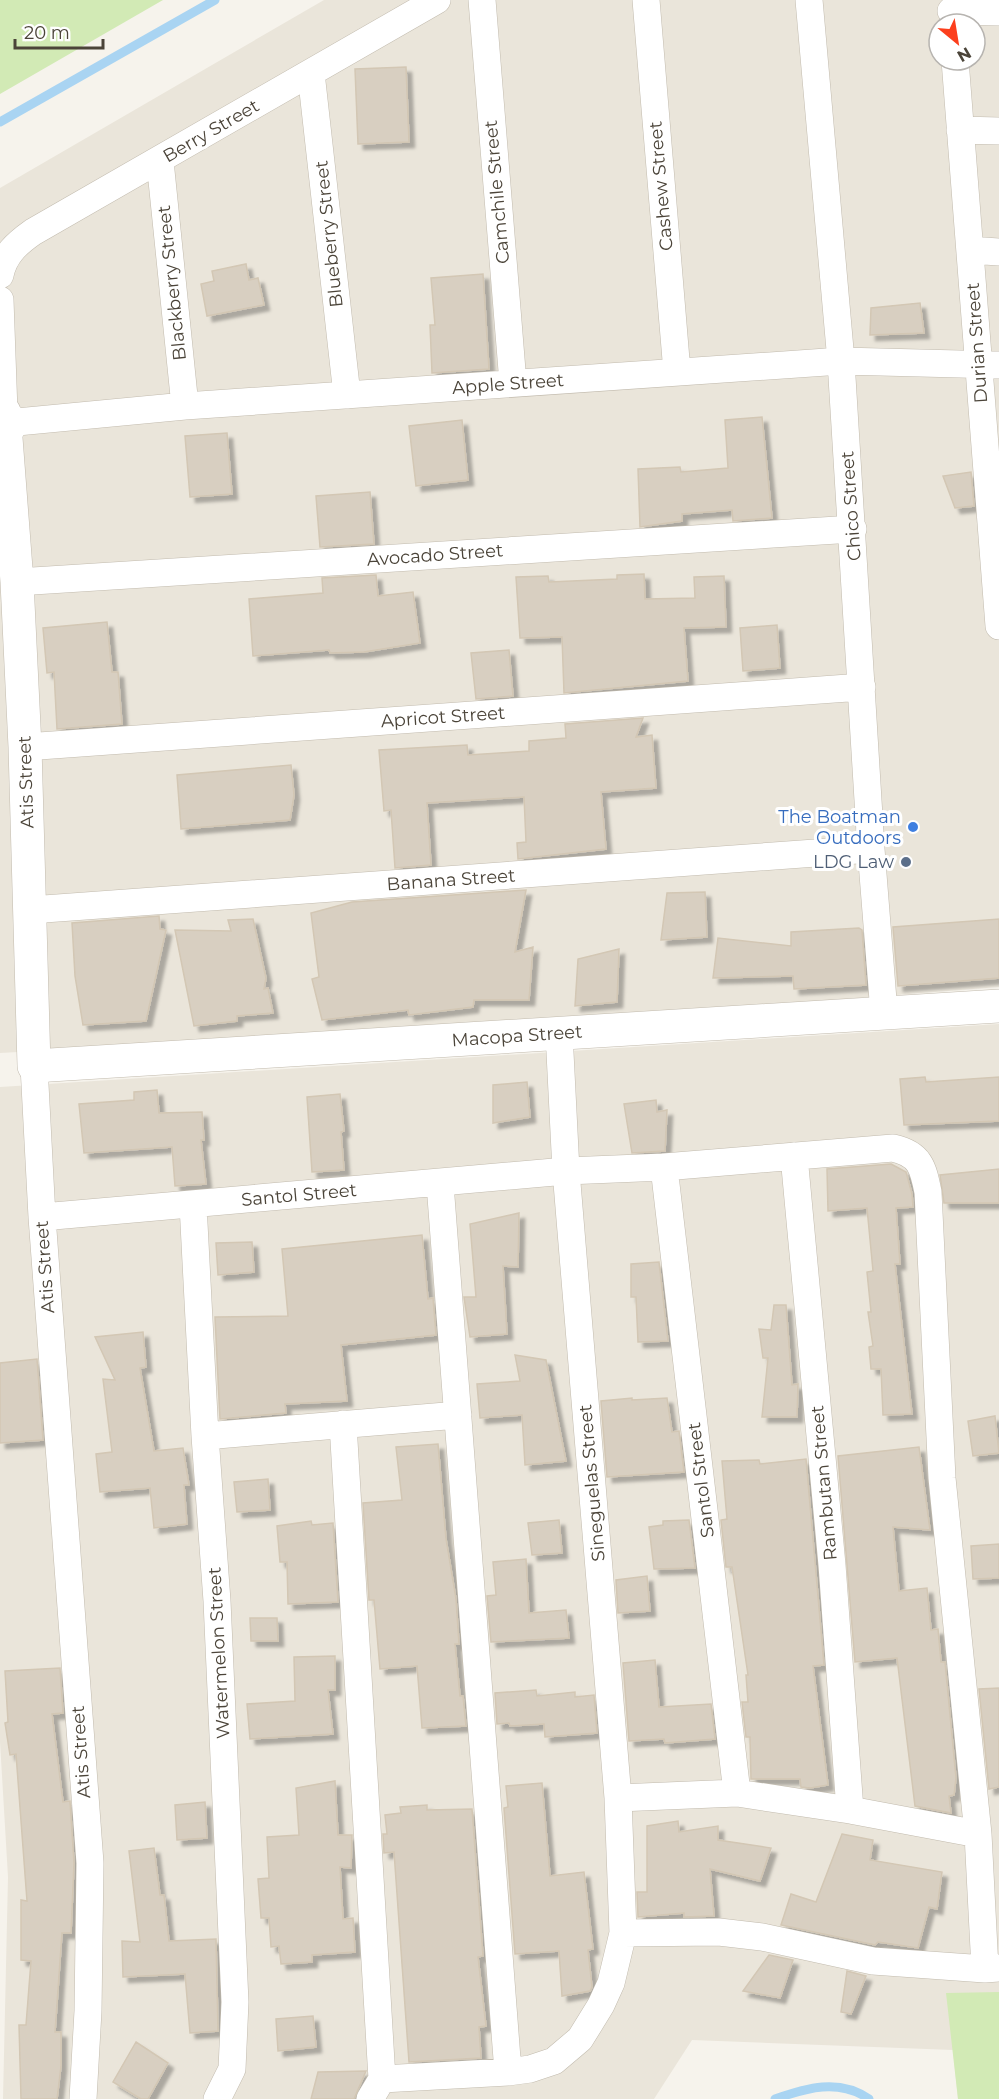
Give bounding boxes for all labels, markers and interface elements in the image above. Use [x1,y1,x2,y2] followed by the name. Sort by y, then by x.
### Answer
[15,12,104,50] scale bar
[927,12,987,72] north arrow
[24,22,70,44] text: 20 m
[954,43,975,66] text: N
[159,95,263,167] street label: Berry Street
[480,119,514,265] street label: Camchile Street
[644,120,678,252] street label: Cashew Street
[310,159,348,309] street label: Blueberry Street
[153,204,191,362] street label: Blackberry Street
[962,282,992,404] street label: Durian Street
[451,369,565,399] street label: Apple Street
[836,450,866,562] street label: Chico Street
[366,539,504,571] street label: Avocado Street
[380,702,506,732] street label: Apricot Street
[13,735,39,829] street label: Atis Street
[778,806,901,849] place label: The Boatman Outdoors
[906,820,920,834] marker: The Boatman Outdoors
[813,851,894,873] place label: LDG Law
[899,855,913,869] marker: LDG Law
[386,865,516,895] street label: Banana Street
[451,1020,583,1052] street label: Macopa Street
[240,1179,358,1211] street label: Santol Street
[31,1220,59,1314] street label: Atis Street
[574,1404,610,1562] street label: Sineguelas Street
[806,1404,842,1562] street label: Rambutan Street
[683,1421,719,1539] street label: Santol Street
[204,1567,234,1739] street label: Watermelon Street
[67,1705,95,1799] street label: Atis Street

